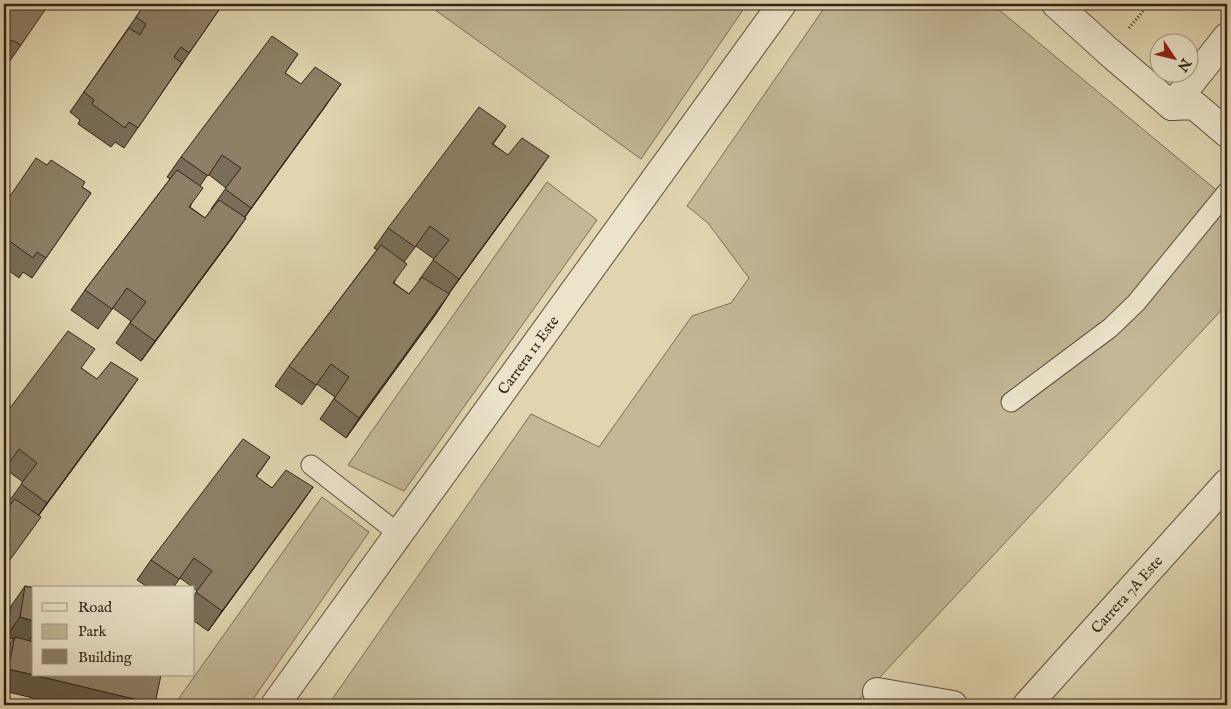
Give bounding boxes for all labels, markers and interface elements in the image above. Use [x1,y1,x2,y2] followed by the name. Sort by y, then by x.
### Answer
[1148,32,1198,82] north arrow
[1173,54,1195,75] text: N
[494,312,563,398] street label: Carrera 11 Este
[1087,552,1167,638] street label: Carrera 7A Este
[32,586,195,676] legend
[78,598,113,617] text: Road
[78,622,108,641] text: Park
[78,648,133,667] text: Building

